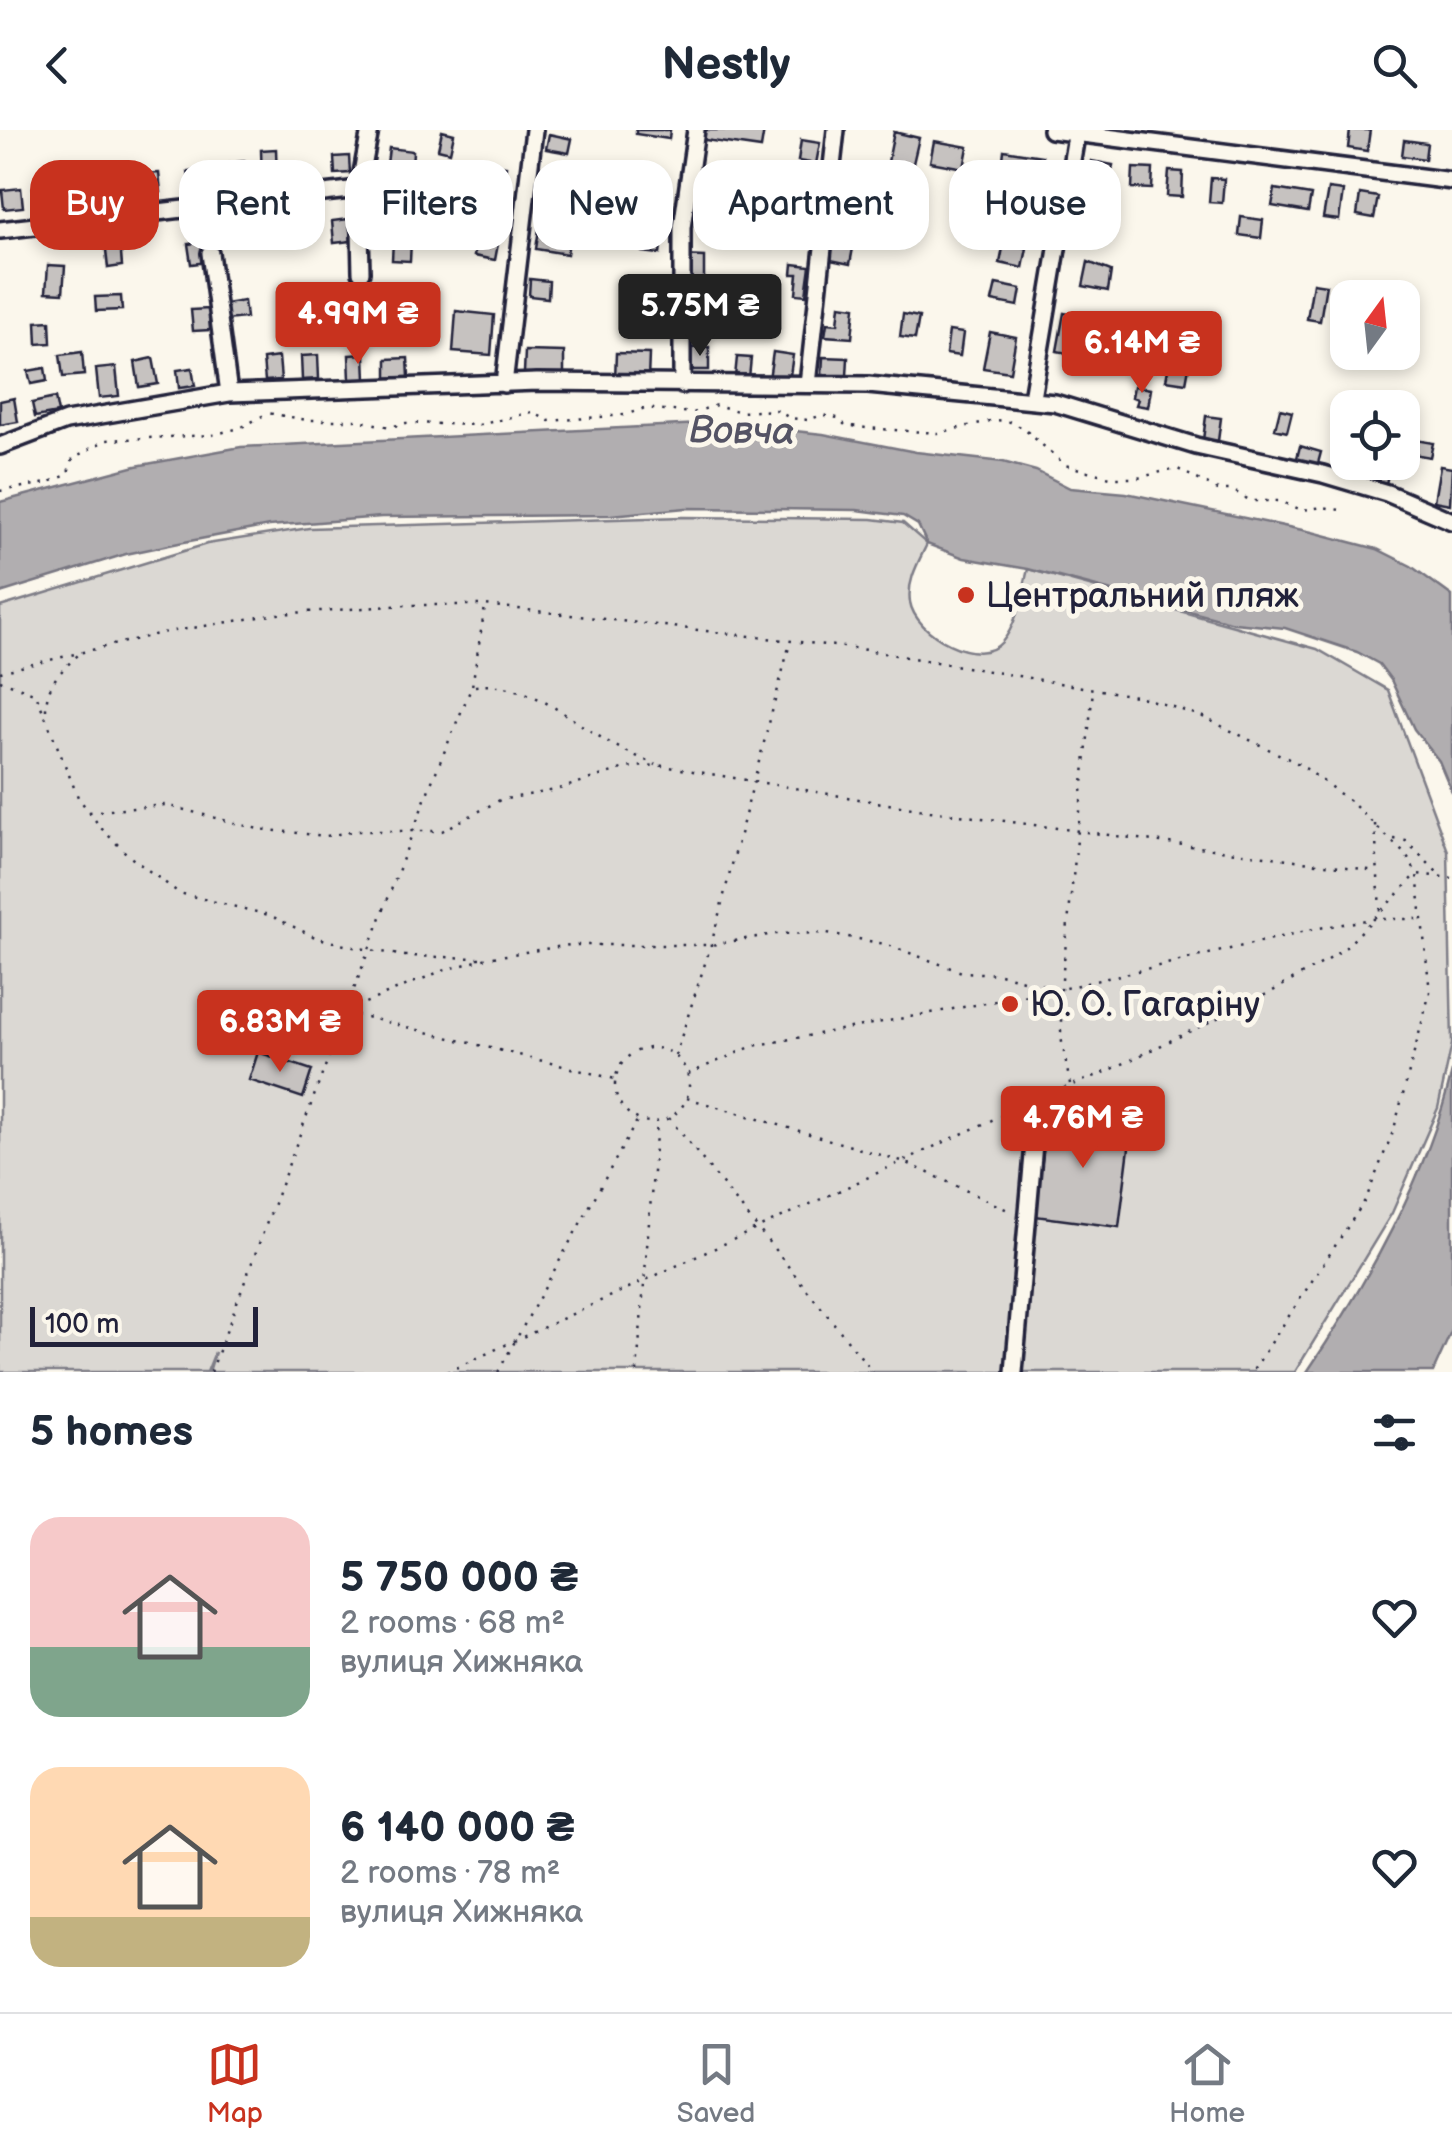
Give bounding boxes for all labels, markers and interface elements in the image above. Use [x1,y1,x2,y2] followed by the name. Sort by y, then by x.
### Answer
[30,38,85,93] icon: back
[662,38,790,93] text: Nestly
[1367,38,1422,93] icon: search
[30,160,159,250] chip: Buy
[179,160,325,250] chip: Rent
[345,160,513,250] chip: Filters
[533,160,673,250] chip: New
[693,160,929,250] chip: Apartment
[949,160,1121,250] chip: House
[608,274,792,359] pin: 5.75M ₴
[1330,280,1420,370] north arrow
[1330,280,1420,480] map controls
[266,282,450,367] pin: 4.99M ₴
[640,287,760,326] text: 5.75M ₴
[298,295,418,334] text: 4.99M ₴
[1050,311,1234,396] pin: 6.14M ₴
[1084,324,1200,363] text: 6.14M ₴
[1330,390,1420,480] button: locate
[689,408,795,455] water label: Вовча
[986,575,1299,618] place label: Центральний пляж
[955,584,977,606] marker: Центральний пляж
[1030,984,1260,1027] place label: Ю. О. Гагаріну
[188,990,372,1075] pin: 6.83M ₴
[999,993,1021,1015] marker: Ю. О. Гагаріну
[219,1003,341,1042] text: 6.83M ₴
[991,1086,1175,1171] pin: 4.76M ₴
[1023,1099,1143,1138] text: 4.76M ₴
[30,1302,258,1346] scale bar
[45,1308,119,1341] text: 100 m
[1367,1405,1422,1460] icon: filters
[30,1407,193,1458] text: 5 homes
[340,1553,578,1604] text: 5 750 000 ₴
[110,1557,230,1677] icon: home
[1367,1590,1422,1645] icon: heart
[340,1604,565,1643] text: 2 rooms · 68 m²
[340,1643,584,1682] text: вулиця Хижняка
[340,1803,575,1854] text: 6 140 000 ₴
[110,1807,230,1927] icon: home
[1367,1840,1422,1895] icon: heart
[340,1854,560,1893] text: 2 rooms · 78 m²
[340,1893,584,1932] text: вулиця Хижняка
[207,2037,263,2130] tab: Map
[677,2037,755,2130] tab: Saved
[1169,2037,1245,2130] tab: Home

